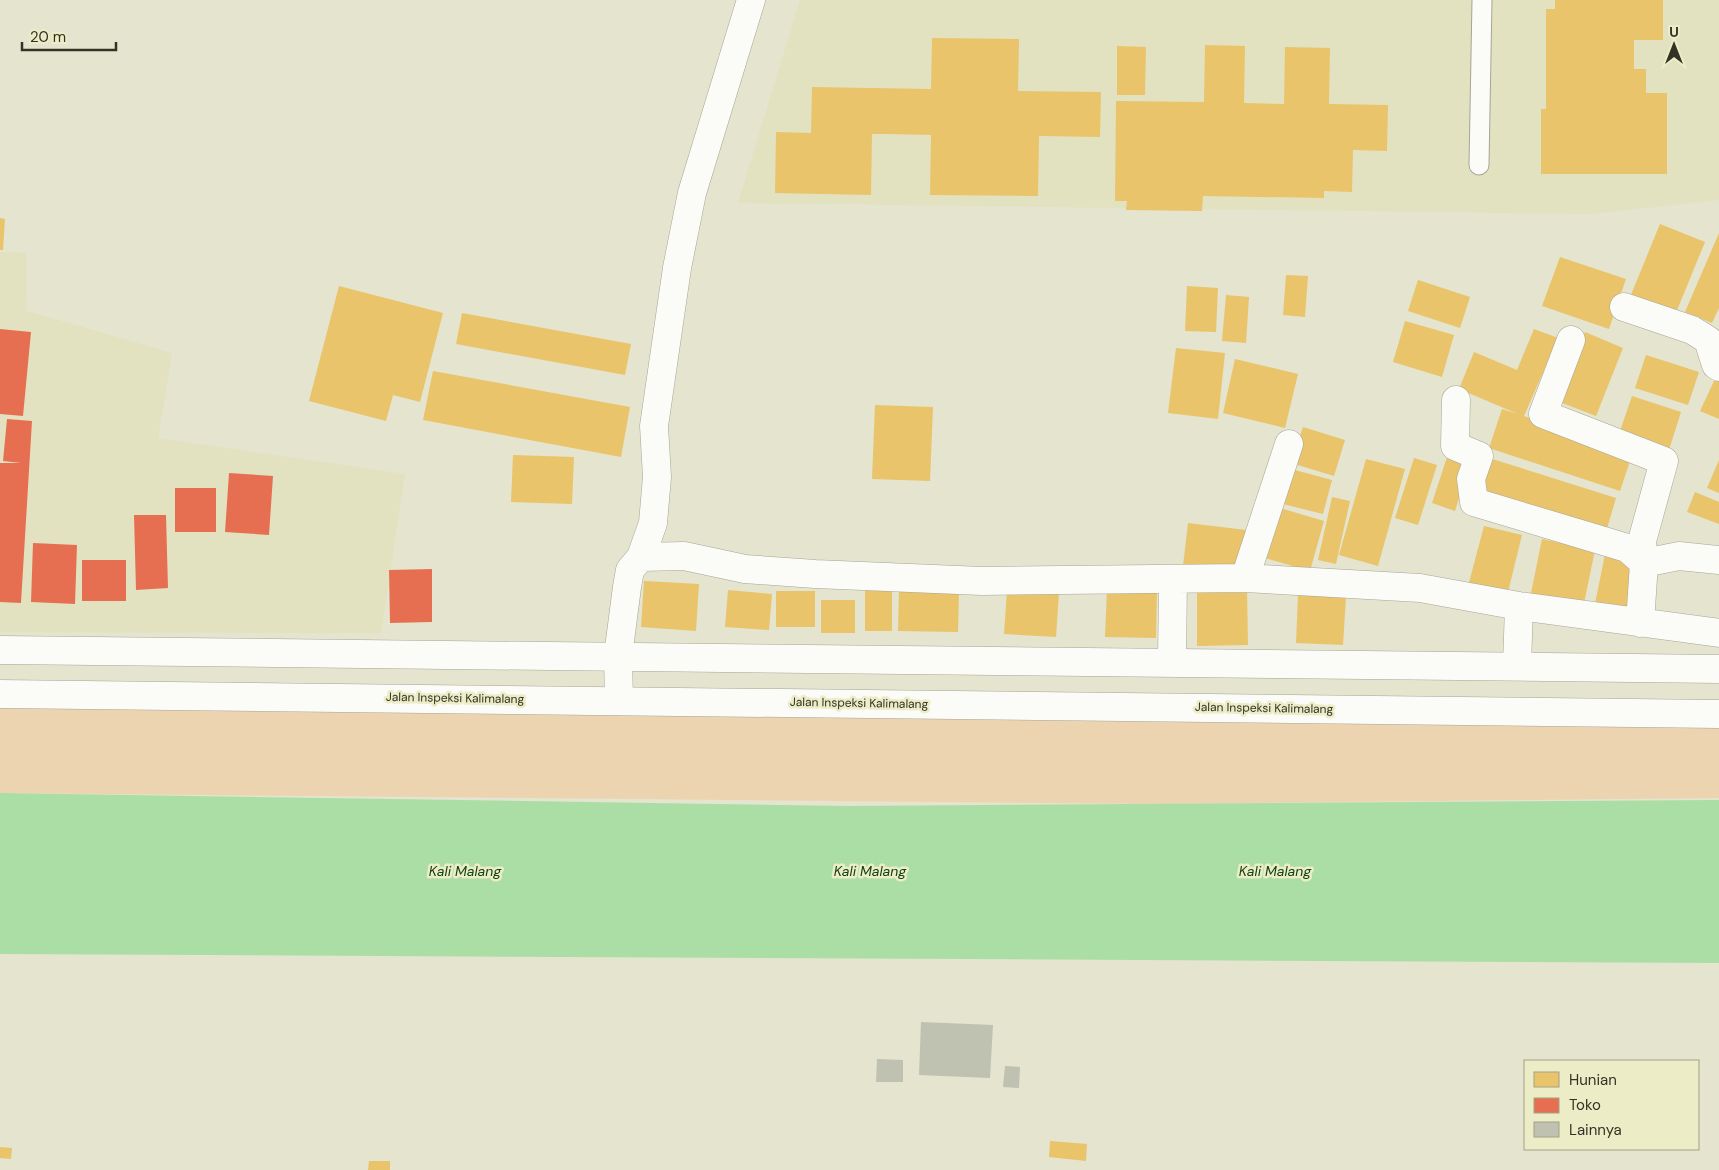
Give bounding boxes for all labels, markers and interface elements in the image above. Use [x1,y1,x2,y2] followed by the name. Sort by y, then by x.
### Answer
[22,20,116,52] scale bar
[1649,20,1699,70] north arrow
[1669,23,1679,41] text: U
[30,27,66,47] text: 20 m
[386,689,525,707] street label: Jalan Inspeksi Kalimalang
[790,694,929,712] street label: Jalan Inspeksi Kalimalang
[1195,699,1334,717] street label: Jalan Inspeksi Kalimalang
[429,862,501,880] water label: Kali Malang
[834,862,906,880] water label: Kali Malang
[1239,862,1311,880] water label: Kali Malang
[1524,1060,1699,1150] legend
[1569,1070,1617,1090] text: Hunian
[1569,1095,1601,1115] text: Toko
[1569,1120,1622,1140] text: Lainnya

